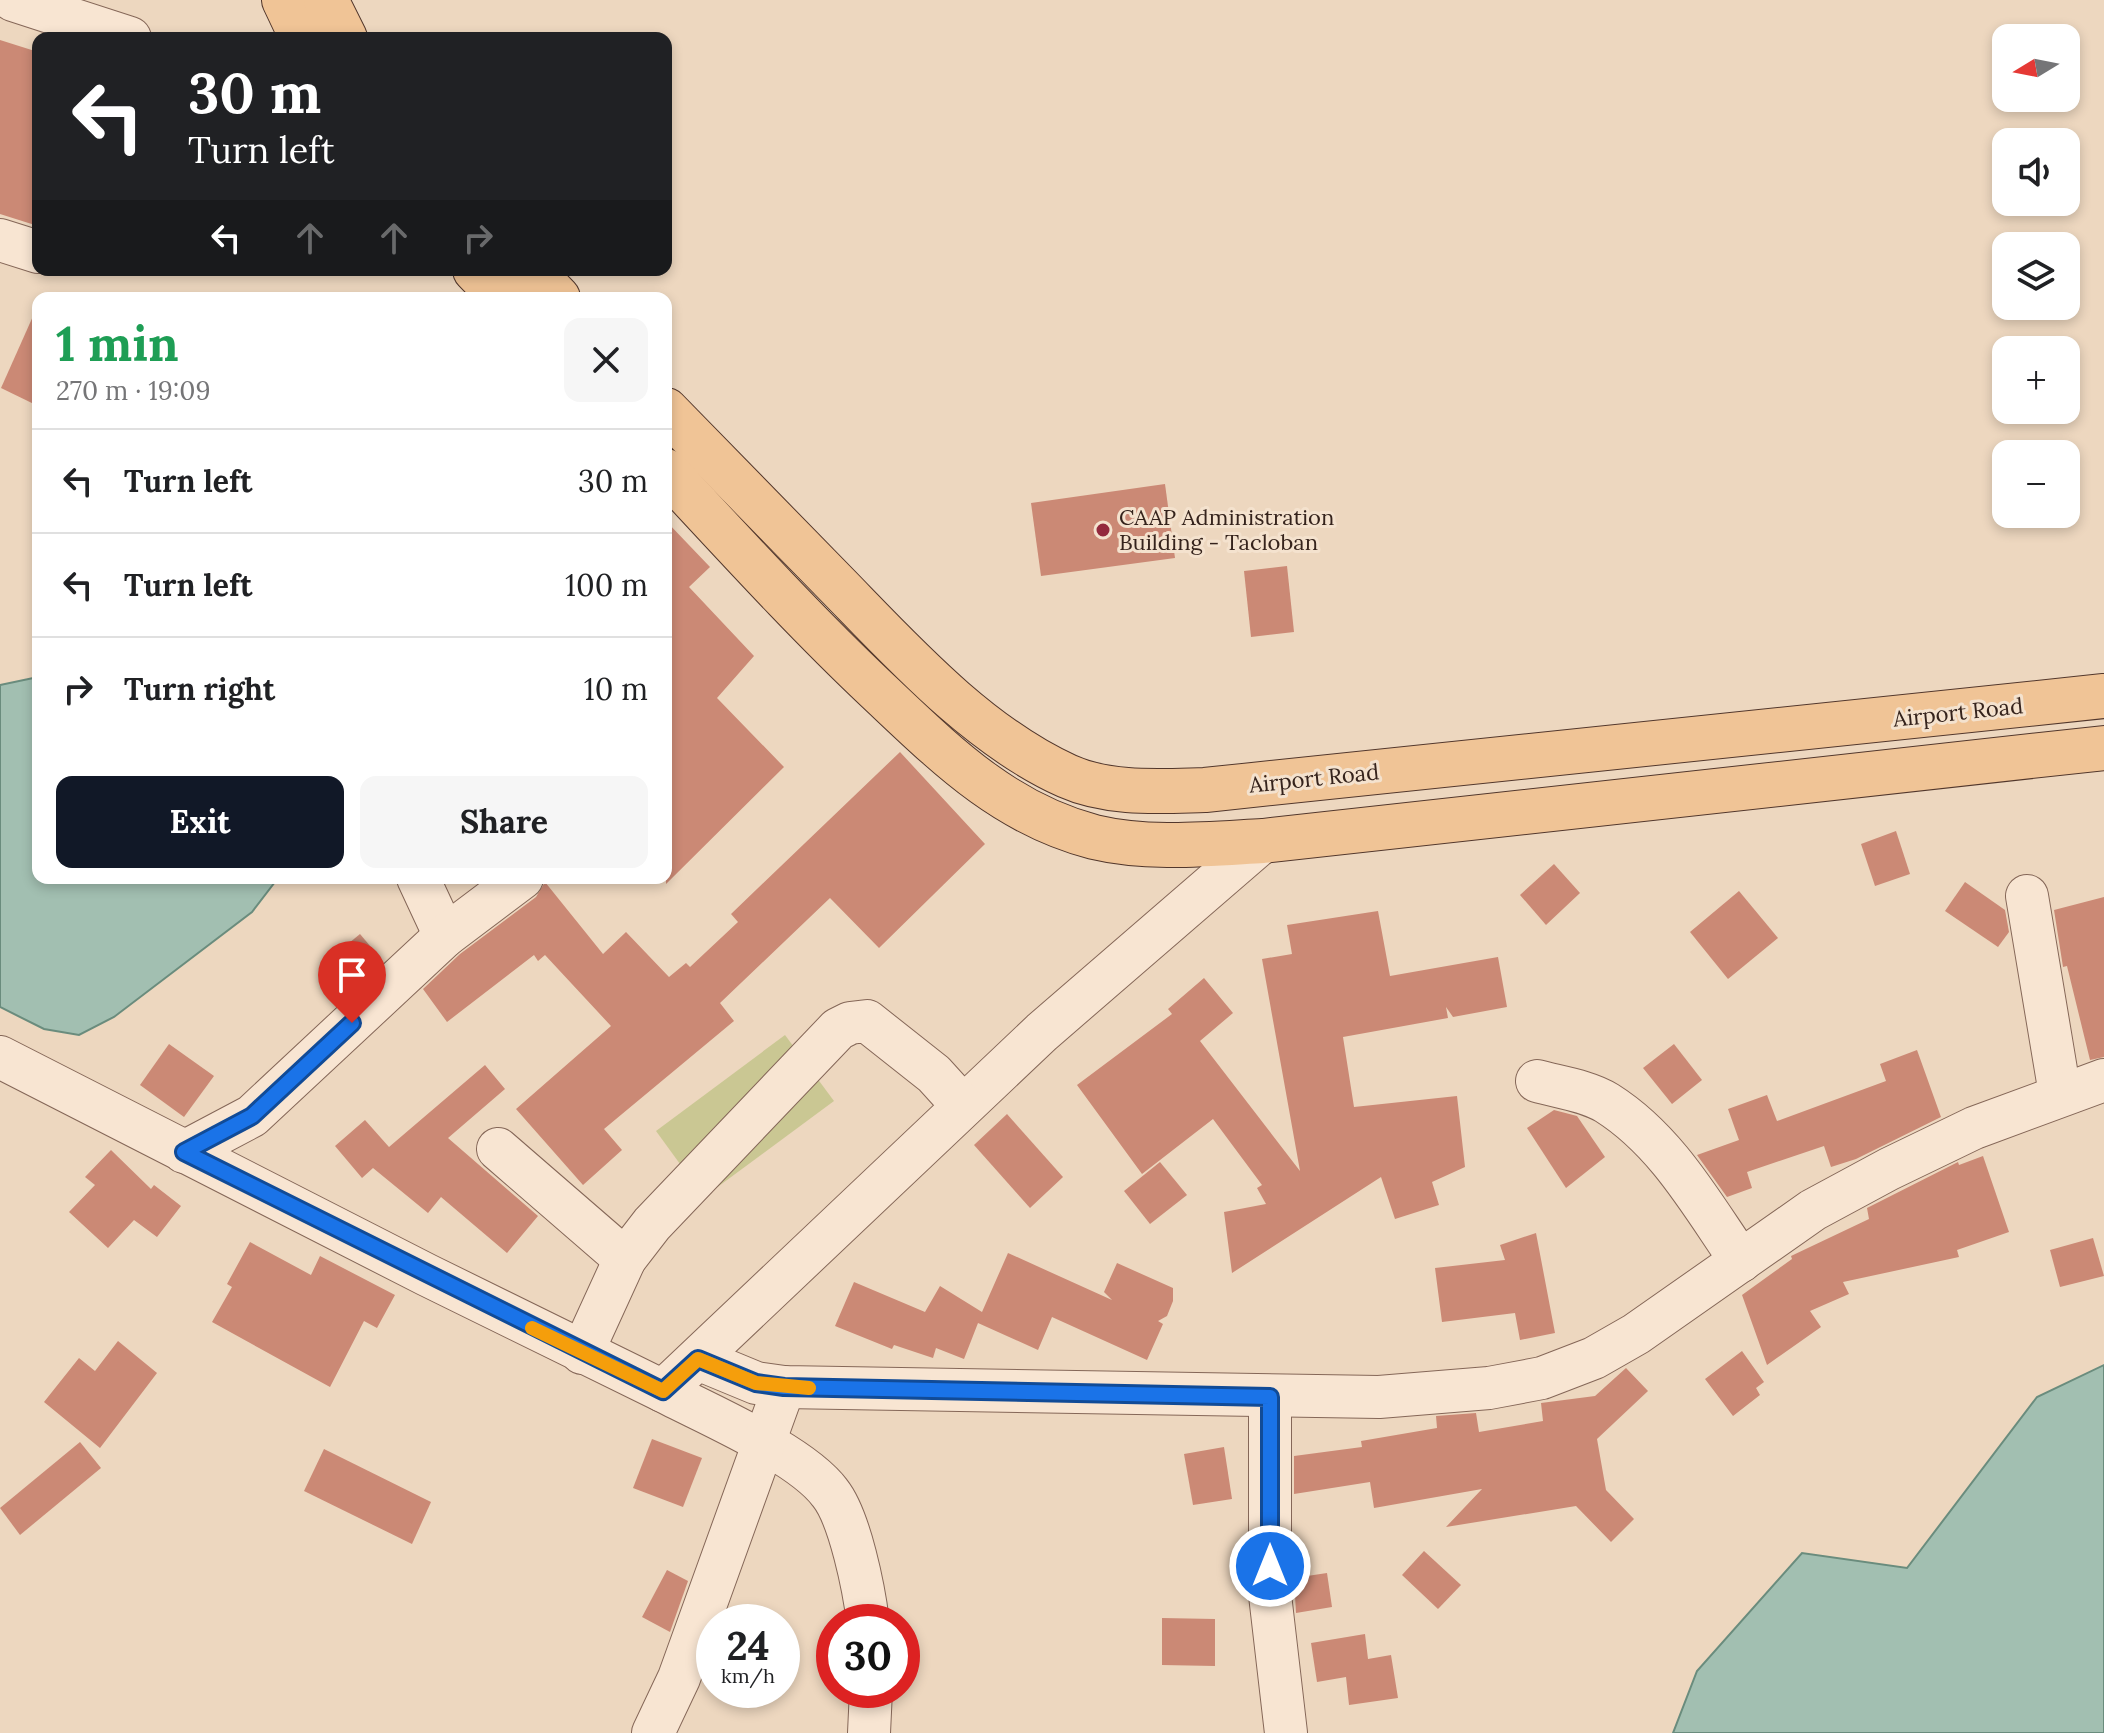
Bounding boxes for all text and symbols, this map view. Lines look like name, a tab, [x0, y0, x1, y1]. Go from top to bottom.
north arrow	[1992, 24, 2080, 112]
map controls	[1992, 24, 2080, 528]
text: 30 m	[188, 57, 321, 128]
icon: left	[56, 64, 160, 168]
text: Turn left	[188, 127, 335, 173]
button: sound	[1992, 128, 2080, 216]
icon: left	[204, 216, 248, 260]
icon: ahead	[288, 216, 332, 260]
icon: ahead	[372, 216, 416, 260]
icon: right	[456, 216, 500, 260]
button: layers	[1992, 232, 2080, 320]
text: 1 min	[56, 313, 179, 374]
button: close	[564, 318, 648, 402]
button: +	[1992, 336, 2080, 424]
text: 270 m · 19:09	[56, 374, 211, 407]
button: −	[1992, 440, 2080, 528]
icon: left	[56, 459, 100, 503]
text: Turn left	[124, 462, 252, 500]
text: 30 m	[578, 462, 648, 500]
place label: CAAP Administration Building - Tacloban	[1119, 503, 1334, 556]
marker: CAAP Administration Building - Tacloban	[1094, 521, 1112, 539]
icon: left	[56, 563, 100, 607]
text: Turn left	[124, 566, 252, 604]
text: 100 m	[565, 566, 648, 604]
icon: right	[56, 667, 100, 711]
text: Turn right	[124, 670, 275, 708]
text: 10 m	[584, 670, 648, 708]
street label: Airport Road	[1891, 691, 2024, 733]
street label: Airport Road	[1247, 757, 1380, 799]
button: Exit	[56, 776, 344, 868]
button: Share	[360, 776, 648, 868]
pin	[318, 941, 386, 1023]
icon: arrive	[330, 953, 374, 997]
position arrow	[1228, 1524, 1312, 1608]
speed limit sign: 30	[816, 1604, 920, 1708]
text: 24	[726, 1620, 770, 1671]
text: km/h	[721, 1663, 775, 1688]

